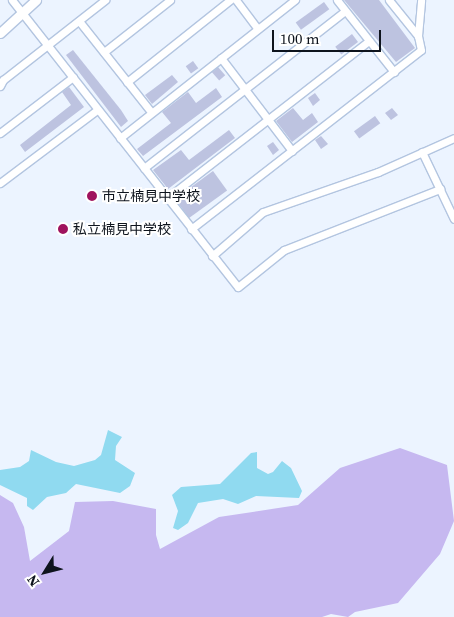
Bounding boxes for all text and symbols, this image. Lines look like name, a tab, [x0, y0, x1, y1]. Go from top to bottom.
scale bar	[274, 20, 383, 52]
text: 100 m	[280, 28, 320, 49]
place label: 市立楠見中学校	[102, 188, 200, 204]
marker: 市立楠見中学校	[86, 190, 98, 202]
place label: 私立楠見中学校	[73, 221, 171, 237]
marker: 私立楠見中学校	[57, 223, 69, 235]
north arrow	[20, 547, 70, 597]
text: N	[22, 571, 44, 591]

